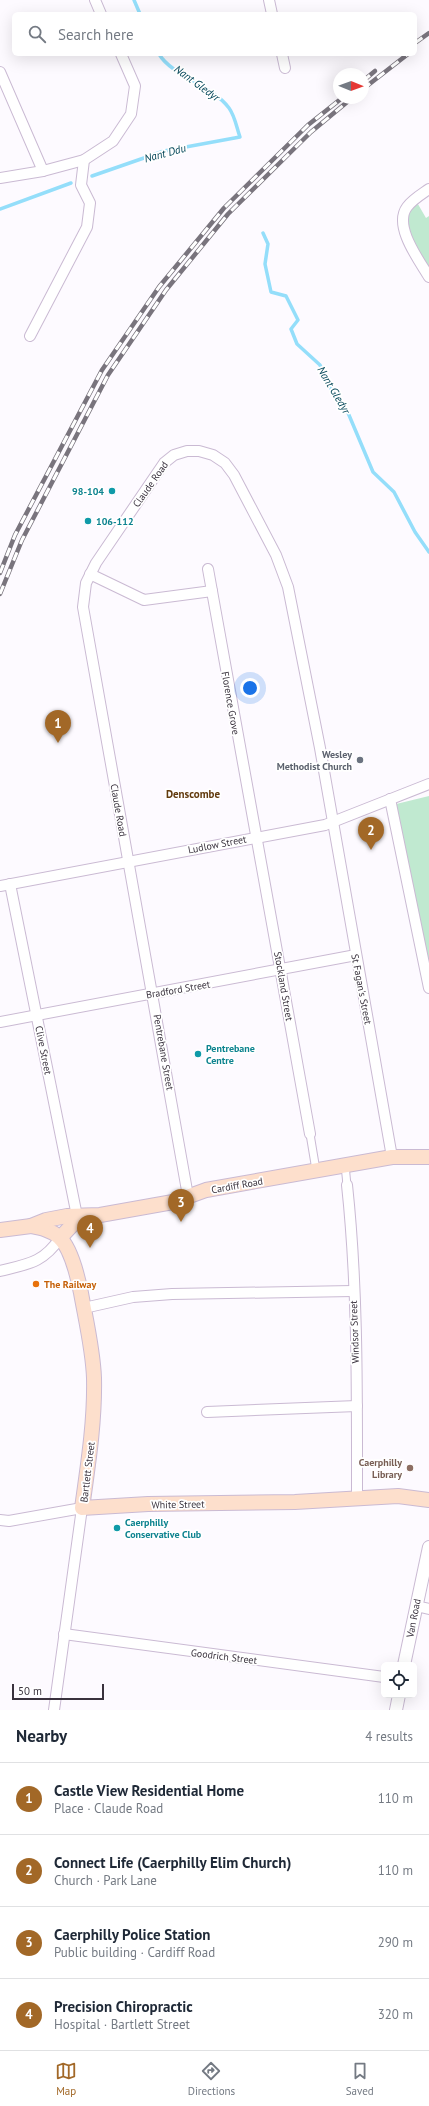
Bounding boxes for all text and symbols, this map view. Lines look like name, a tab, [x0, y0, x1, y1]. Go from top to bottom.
search box	[12, 12, 417, 56]
icon: search	[26, 23, 48, 45]
text: Search here	[58, 25, 134, 44]
water label: Nant Gledyr	[171, 62, 224, 105]
north arrow	[333, 68, 369, 104]
water label: Nant Ddu	[143, 141, 188, 165]
water label: Nant Gledyr	[314, 364, 354, 418]
street label: Claude Road	[130, 459, 171, 510]
place label: 98-104	[72, 485, 104, 498]
marker: 98-104	[107, 486, 117, 496]
place label: 106-112	[96, 515, 134, 528]
marker: 106-112	[83, 516, 93, 526]
street label: Florence Grove	[219, 670, 242, 736]
your location	[240, 678, 260, 698]
pin: 1	[45, 710, 71, 743]
place label: Wesley Methodist Church	[277, 748, 352, 773]
marker: Wesley Methodist Church	[355, 755, 365, 765]
street label: Claude Road	[107, 783, 130, 837]
district label: Denscombe	[166, 787, 220, 801]
pin: 2	[358, 817, 384, 850]
street label: Ludlow Street	[187, 832, 248, 857]
street label: Stockland Street	[271, 950, 296, 1022]
street label: St Fagan's Street	[348, 953, 375, 1026]
street label: Bradford Street	[145, 977, 212, 1002]
street label: Pentrebane Street	[150, 1013, 177, 1092]
street label: Clive Street	[32, 1025, 55, 1076]
place label: Pentrebane Centre	[206, 1042, 255, 1067]
marker: Pentrebane Centre	[193, 1049, 203, 1059]
street label: Cardiff Road	[210, 1175, 264, 1196]
pin: 3	[168, 1189, 194, 1222]
pin: 4	[77, 1215, 103, 1248]
place label: The Railway	[44, 1278, 97, 1291]
marker: The Railway	[31, 1279, 41, 1289]
street label: Windsor Street	[347, 1300, 362, 1364]
street label: Bartlett Street	[77, 1440, 98, 1503]
place label: Caerphilly Library	[359, 1456, 402, 1481]
marker: Caerphilly Library	[405, 1463, 415, 1473]
street label: White Street	[151, 1498, 205, 1511]
place label: Caerphilly Conservative Club	[125, 1516, 202, 1541]
marker: Caerphilly Conservative Club	[112, 1523, 122, 1533]
street label: Van Road	[403, 1597, 424, 1640]
street label: Goodrich Street	[190, 1646, 258, 1667]
map controls	[381, 1662, 417, 1698]
button: locate	[381, 1662, 417, 1698]
scale bar	[12, 1682, 104, 1701]
text: 50 m	[18, 1684, 42, 1698]
text: Nearby	[16, 1725, 67, 1747]
text: 4 results	[365, 1728, 413, 1745]
text: Castle View Residential Home	[54, 1781, 244, 1800]
text: 1	[25, 1790, 33, 1807]
text: 110 m	[378, 1790, 413, 1807]
text: Place · Claude Road	[54, 1800, 163, 1817]
text: Connect Life (Caerphilly Elim Church)	[54, 1853, 291, 1872]
text: 2	[25, 1862, 33, 1879]
text: 110 m	[378, 1862, 413, 1879]
text: Church · Park Lane	[54, 1872, 157, 1889]
text: Caerphilly Police Station	[54, 1925, 210, 1944]
text: 3	[25, 1934, 33, 1951]
text: 290 m	[378, 1934, 413, 1951]
text: Public building · Cardiff Road	[54, 1944, 215, 1961]
text: Precision Chiropractic	[54, 1997, 193, 2016]
text: 4	[25, 2006, 33, 2023]
text: 320 m	[378, 2006, 413, 2023]
text: Hospital · Bartlett Street	[54, 2016, 190, 2033]
tab: Map	[55, 2060, 77, 2098]
tab: Directions	[188, 2060, 235, 2098]
tab: Saved	[346, 2060, 374, 2098]

